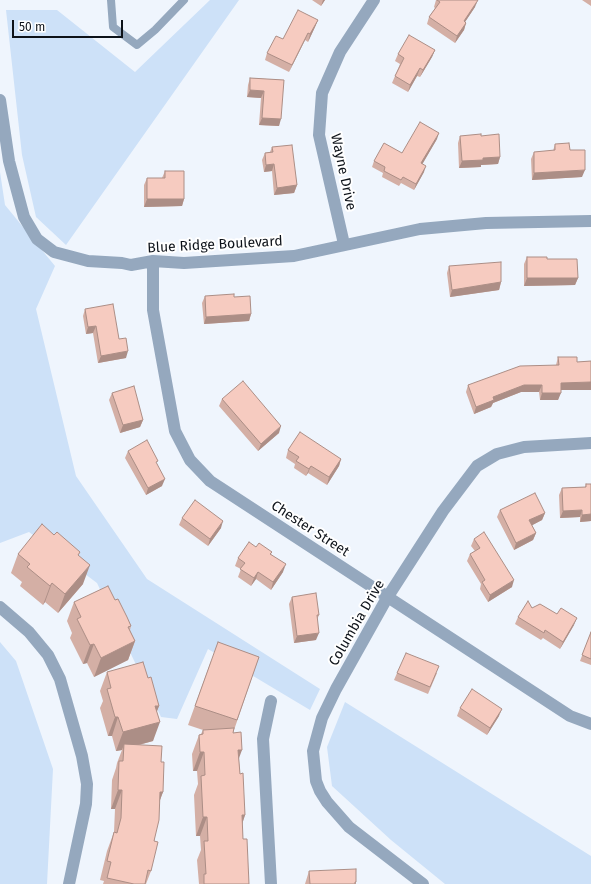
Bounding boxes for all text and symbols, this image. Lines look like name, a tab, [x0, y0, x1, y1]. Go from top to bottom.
scale bar	[14, 12, 125, 38]
text: 50 m	[19, 20, 45, 34]
street label: Wayne Drive	[327, 132, 359, 212]
street label: Blue Ridge Boulevard	[147, 233, 283, 257]
street label: Chester Street	[268, 498, 352, 560]
street label: Columbia Drive	[326, 577, 388, 669]

